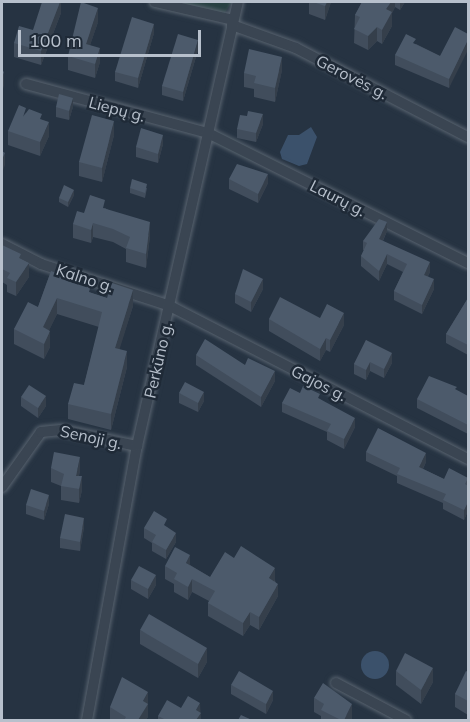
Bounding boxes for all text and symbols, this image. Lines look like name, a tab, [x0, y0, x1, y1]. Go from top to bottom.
scale bar	[21, 18, 204, 56]
text: 100 m	[29, 29, 82, 52]
street label: Gerovės g.	[313, 51, 391, 103]
street label: Liepų g.	[87, 92, 147, 126]
street label: Laurų g.	[307, 176, 369, 220]
street label: Kalno g.	[54, 260, 116, 296]
street label: Perkūno g.	[140, 320, 176, 400]
street label: Gajos g.	[288, 361, 350, 405]
street label: Senoji g.	[59, 421, 123, 453]

